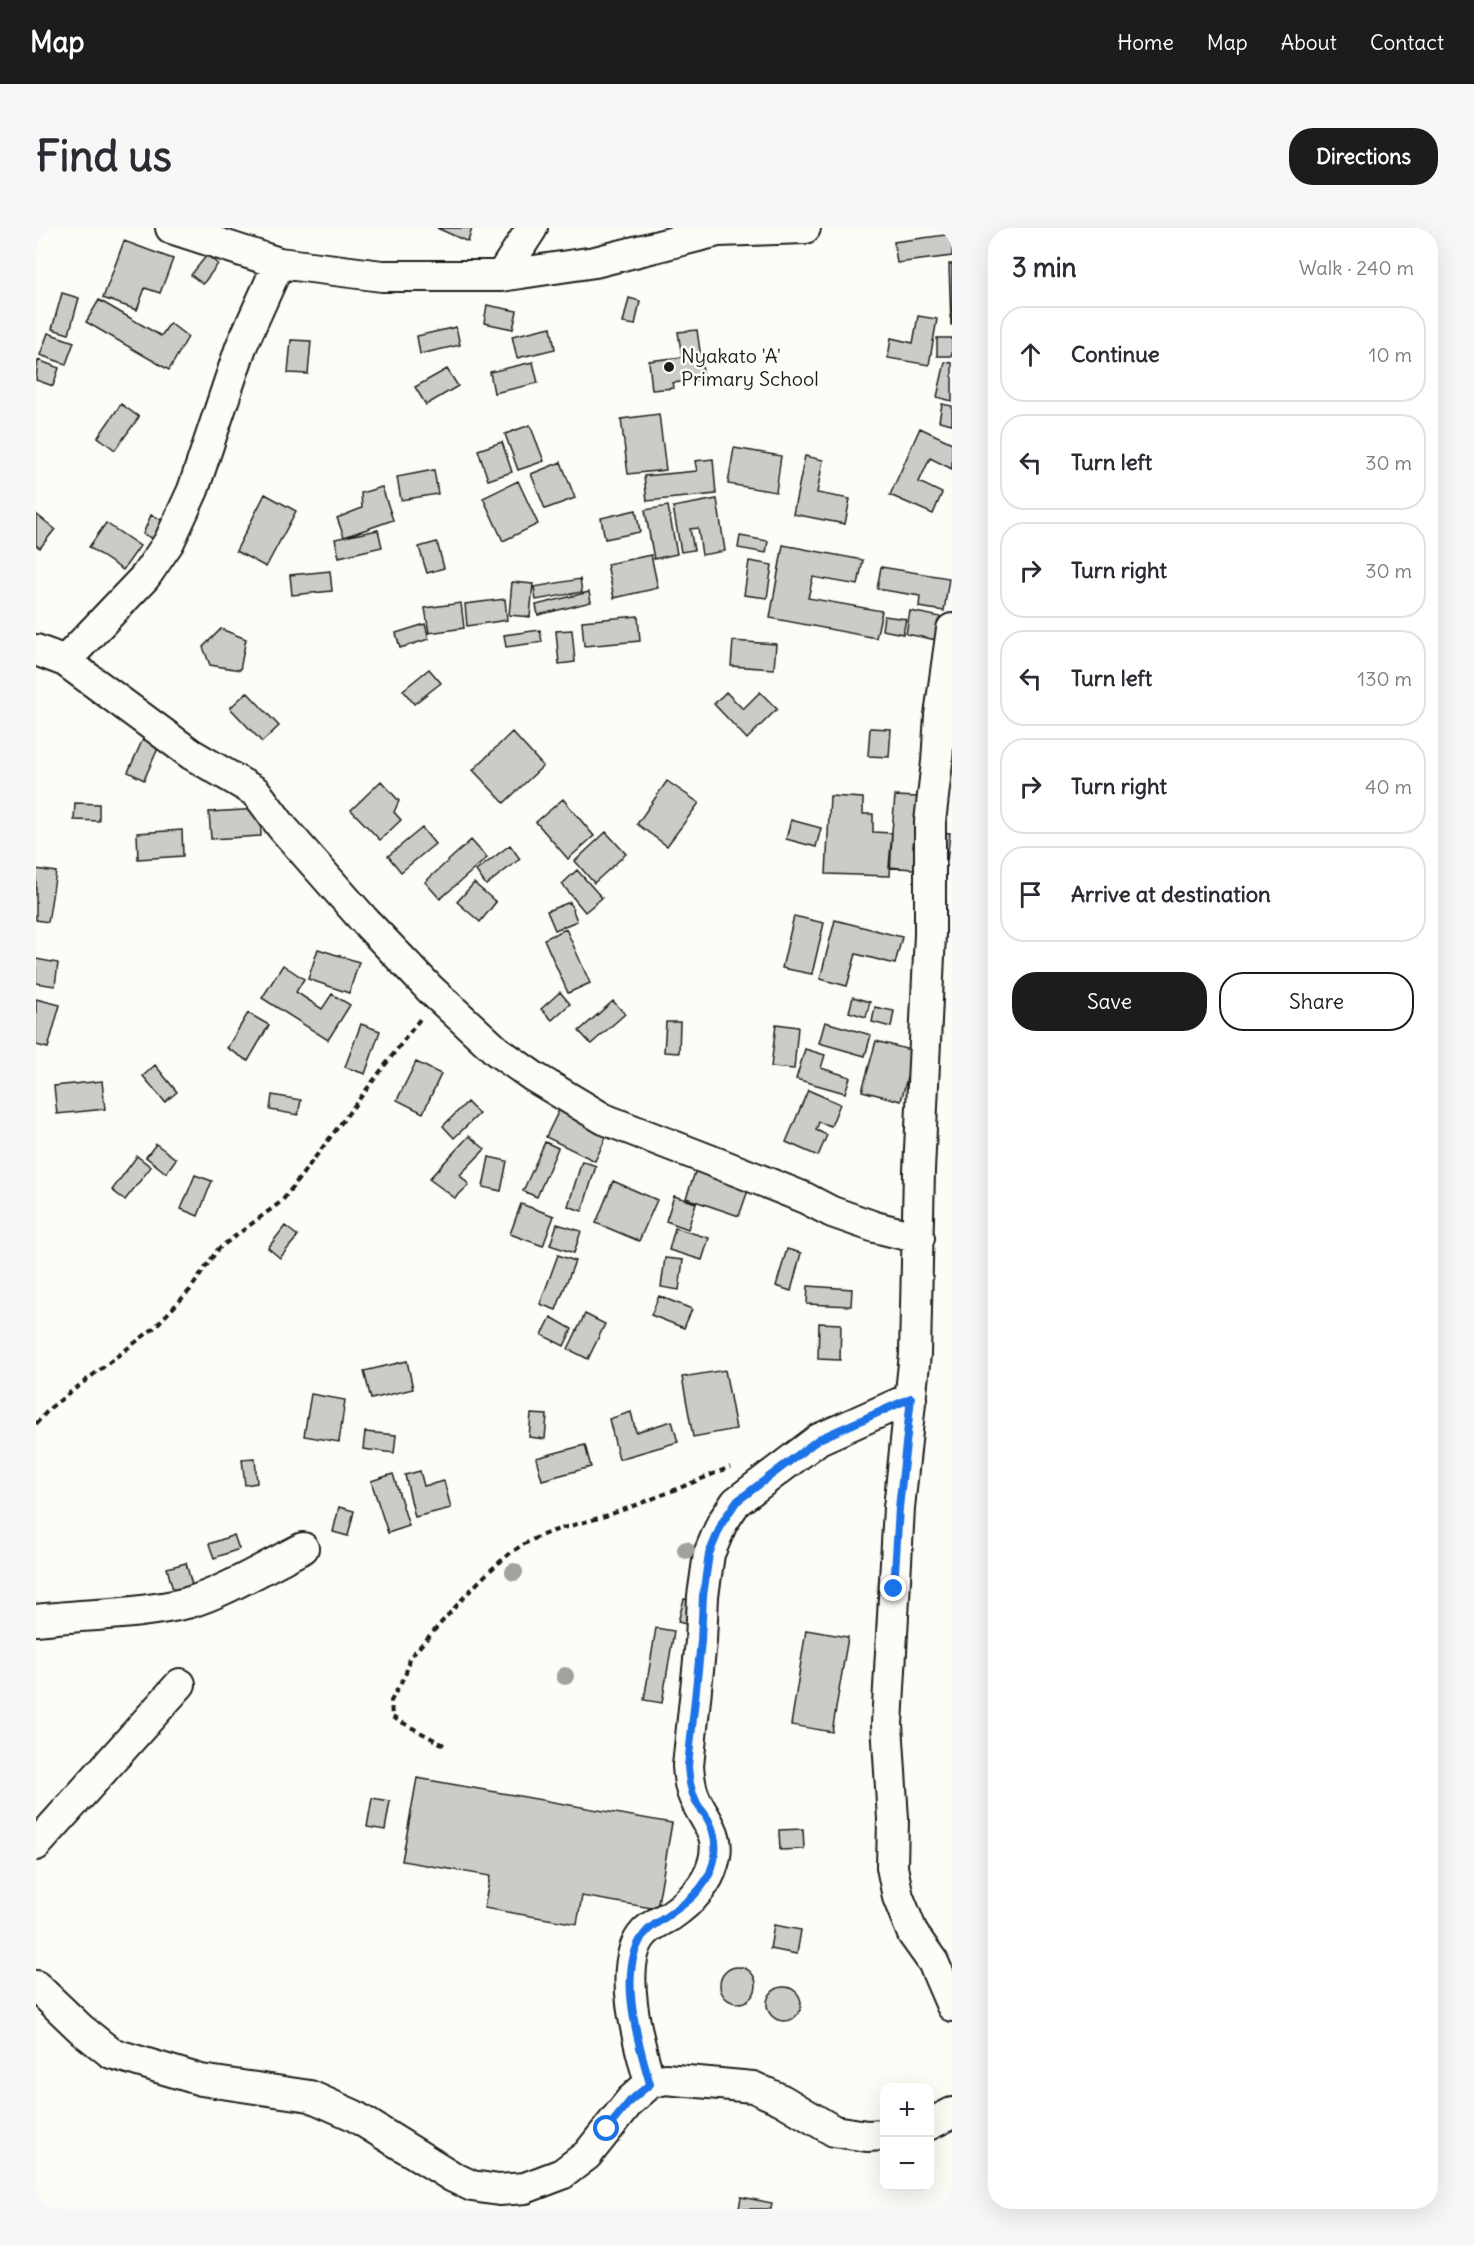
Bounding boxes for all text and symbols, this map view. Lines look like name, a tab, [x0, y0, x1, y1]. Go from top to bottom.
text: Map	[30, 24, 84, 60]
text: Home	[1117, 29, 1174, 56]
text: Map	[1207, 29, 1248, 56]
text: About	[1281, 29, 1337, 56]
text: Contact	[1370, 29, 1444, 56]
button: Directions	[1289, 128, 1438, 185]
text: Find us	[36, 130, 172, 182]
text: 3 min	[1012, 251, 1077, 284]
text: Walk · 240 m	[1299, 255, 1414, 280]
icon: ahead	[1014, 338, 1047, 371]
text: Continue	[1071, 340, 1160, 368]
text: 10 m	[1369, 342, 1412, 367]
place label: Nyakato 'A' Primary School	[681, 343, 819, 391]
marker: Nyakato 'A' Primary School	[662, 360, 676, 374]
icon: left	[1014, 446, 1047, 479]
text: Turn left	[1071, 448, 1152, 476]
text: 30 m	[1365, 450, 1412, 475]
icon: right	[1014, 554, 1047, 587]
text: Turn right	[1071, 556, 1167, 584]
text: 30 m	[1365, 558, 1412, 583]
icon: left	[1014, 662, 1047, 695]
text: Turn left	[1071, 664, 1152, 692]
text: 130 m	[1357, 666, 1412, 691]
icon: right	[1014, 770, 1047, 803]
text: Turn right	[1071, 772, 1167, 800]
text: 40 m	[1365, 774, 1412, 799]
icon: arrive	[1014, 878, 1047, 911]
text: Arrive at destination	[1071, 880, 1271, 908]
button: Save	[1012, 972, 1207, 1031]
button: Share	[1219, 972, 1414, 1031]
route end	[880, 1575, 906, 1601]
map controls	[880, 2083, 934, 2191]
button: +	[880, 2083, 934, 2137]
route start	[593, 2115, 619, 2141]
button: −	[880, 2137, 934, 2191]

